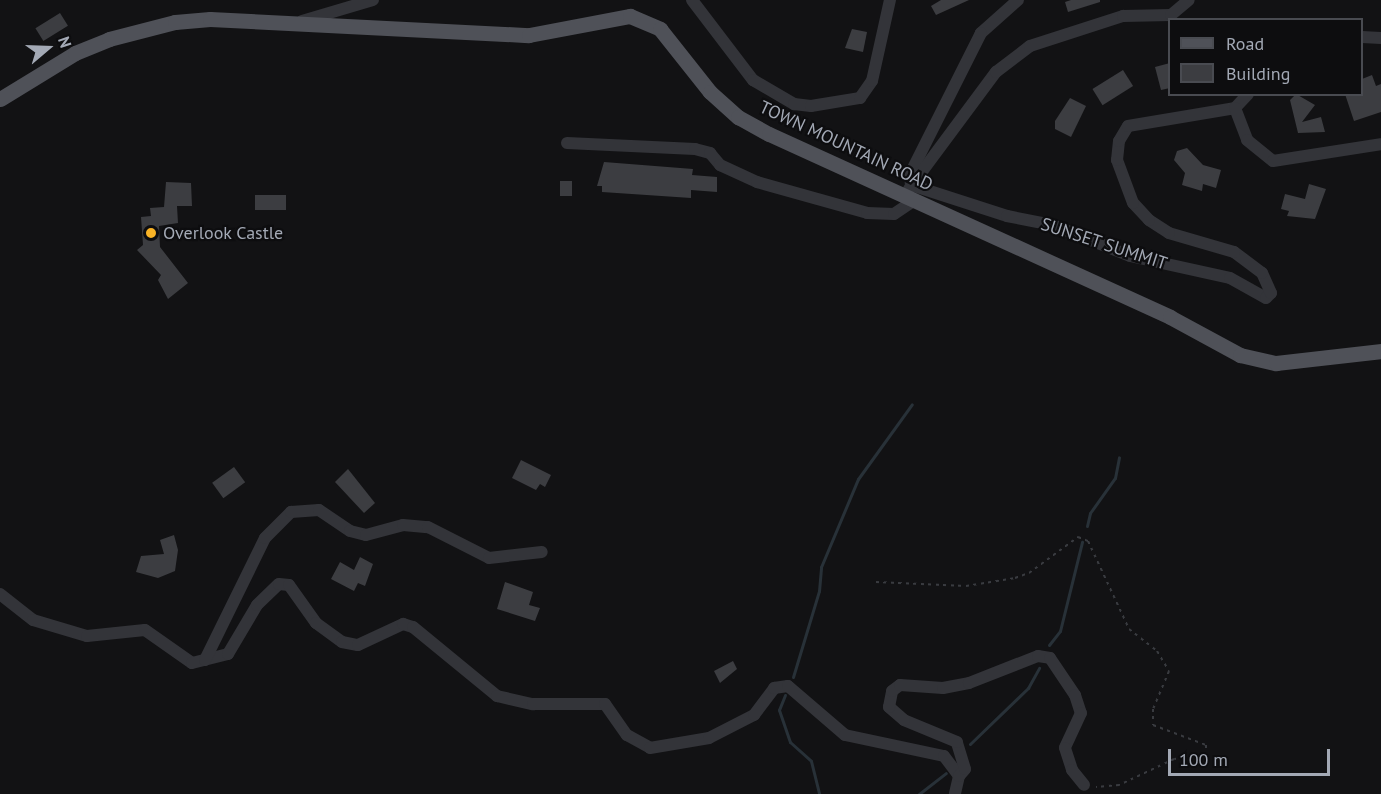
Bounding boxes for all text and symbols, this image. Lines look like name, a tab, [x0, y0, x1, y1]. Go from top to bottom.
north arrow	[18, 18, 78, 78]
legend	[1168, 18, 1363, 96]
text: Road	[1226, 32, 1264, 55]
text: N	[54, 34, 76, 50]
text: Building	[1226, 62, 1290, 85]
street label: TOWN MOUNTAIN ROAD	[756, 96, 936, 196]
street label: SUNSET SUMMIT	[1038, 213, 1170, 275]
place label: Overlook Castle	[163, 222, 284, 244]
marker: Overlook Castle	[144, 226, 158, 240]
scale bar	[1171, 737, 1333, 775]
text: 100 m	[1179, 748, 1228, 771]

